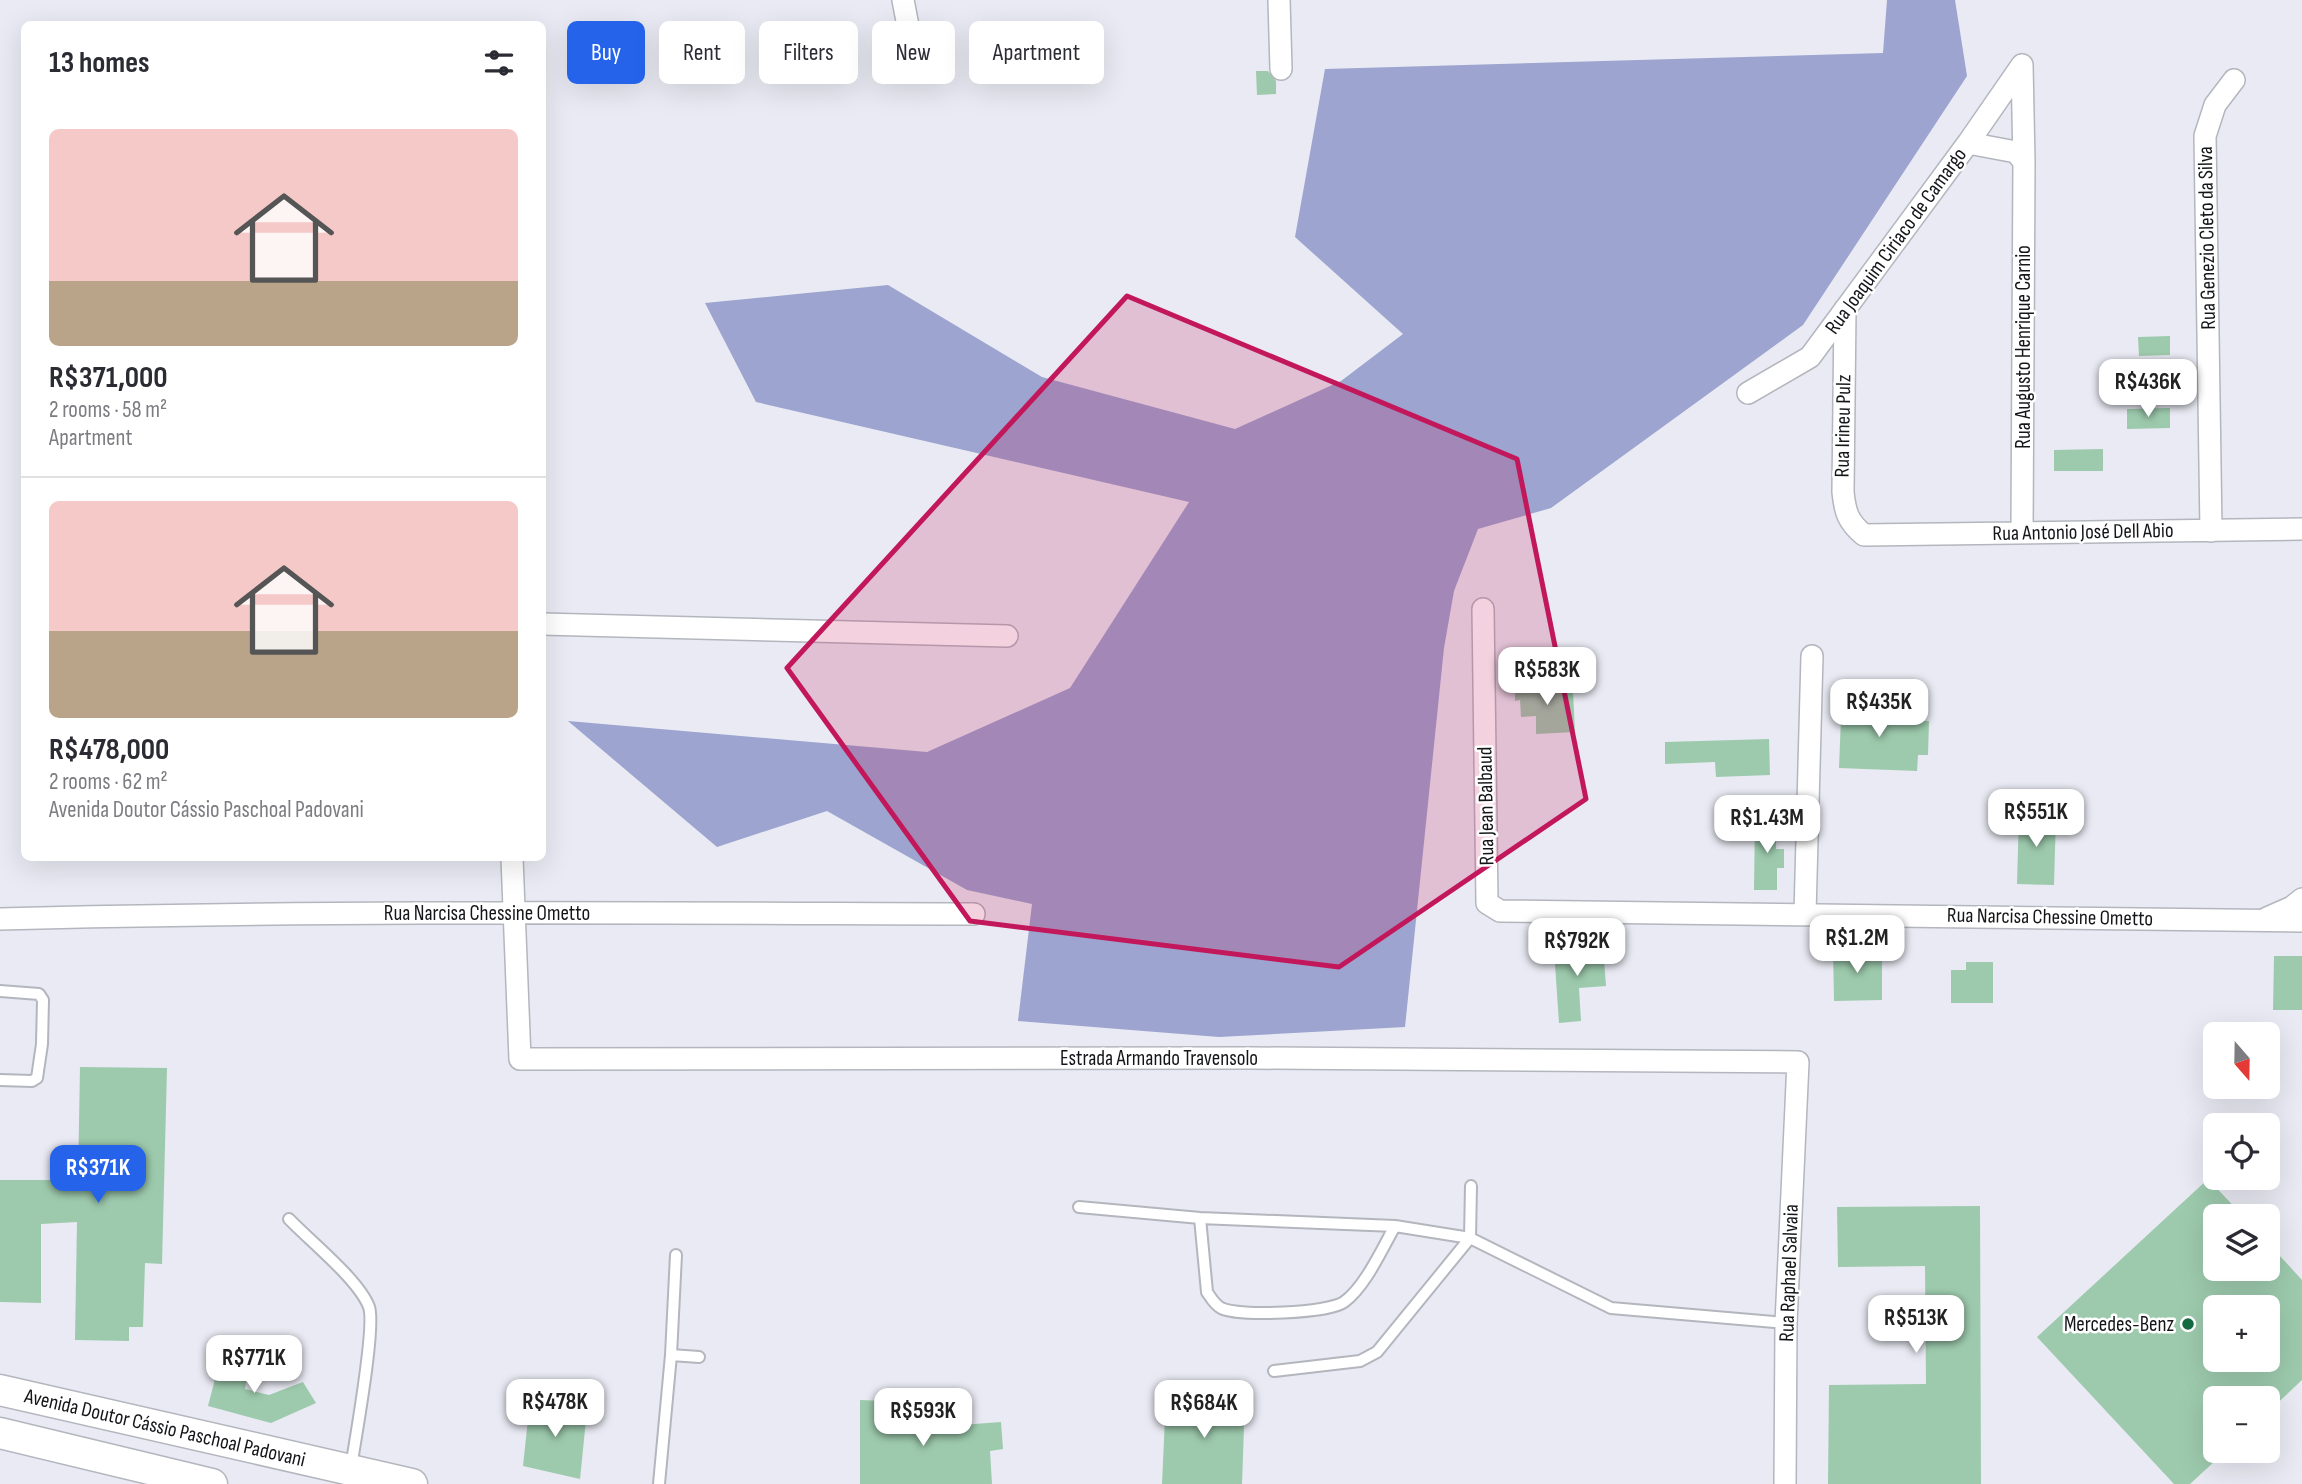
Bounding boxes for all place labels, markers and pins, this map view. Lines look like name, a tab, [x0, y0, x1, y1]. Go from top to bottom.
pin: R$436K	[2091, 360, 2205, 419]
pin: R$583K	[1490, 648, 1604, 707]
pin: R$435K	[1822, 680, 1936, 739]
pin: R$551K	[1979, 790, 2093, 849]
pin: R$1.43M	[1702, 796, 1832, 855]
pin: R$1.2M	[1800, 916, 1914, 975]
pin: R$792K	[1520, 918, 1634, 978]
pin: R$371K	[41, 1146, 155, 1205]
pin: R$513K	[1859, 1296, 1973, 1355]
place label: Mercedes-Benz	[2064, 1312, 2174, 1337]
marker: Mercedes-Benz	[2180, 1316, 2196, 1332]
pin: R$771K	[197, 1336, 311, 1395]
pin: R$478K	[498, 1380, 612, 1439]
pin: R$684K	[1147, 1380, 1261, 1440]
pin: R$593K	[866, 1388, 980, 1448]

